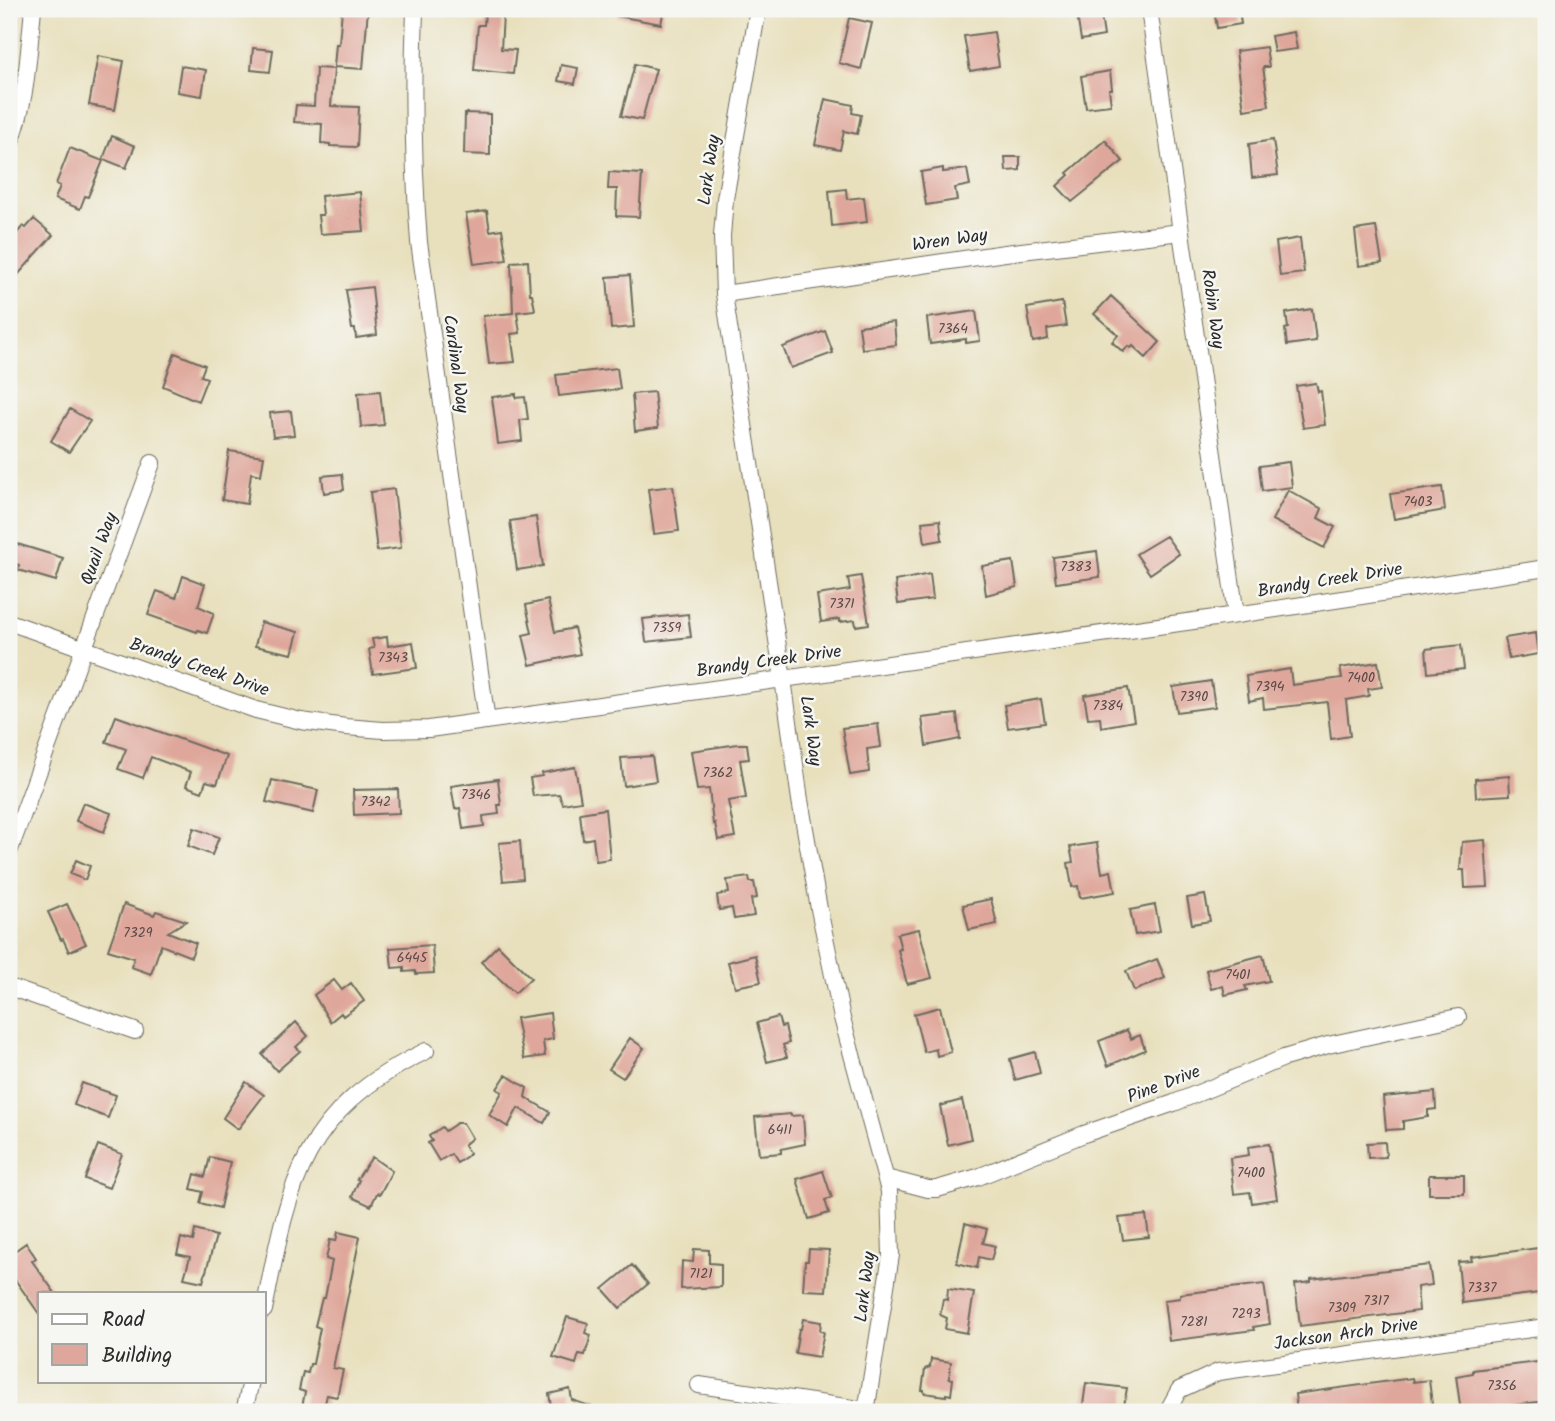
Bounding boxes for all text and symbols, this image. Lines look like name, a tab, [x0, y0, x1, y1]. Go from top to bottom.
street label: Lark Way	[691, 132, 729, 207]
street label: Wren Way	[910, 221, 990, 261]
street label: Robin Way	[1192, 267, 1232, 351]
street label: Cardinal Way	[434, 313, 476, 416]
house number: 7364	[938, 318, 968, 340]
house number: 7403	[1403, 491, 1433, 513]
street label: Quail Way	[73, 508, 127, 589]
street label: Brandy Creek Drive	[1256, 555, 1404, 607]
house number: 7383	[1061, 556, 1091, 578]
house number: 7371	[829, 593, 855, 615]
house number: 7359	[653, 617, 682, 639]
street label: Brandy Creek Drive	[125, 630, 273, 706]
street label: Brandy Creek Drive	[695, 637, 843, 687]
house number: 7343	[378, 647, 408, 669]
house number: 7400	[1347, 667, 1375, 689]
house number: 7394	[1256, 676, 1285, 698]
house number: 7390	[1180, 686, 1208, 708]
street label: Lark Way	[791, 694, 829, 769]
house number: 7384	[1093, 695, 1124, 717]
house number: 7362	[703, 762, 733, 784]
house number: 7346	[461, 784, 491, 806]
house number: 7342	[361, 791, 391, 813]
house number: 7329	[123, 922, 153, 944]
house number: 6445	[397, 947, 429, 969]
house number: 7401	[1225, 964, 1251, 986]
street label: Pine Drive	[1123, 1058, 1205, 1112]
house number: 6411	[768, 1119, 792, 1141]
house number: 7400	[1237, 1162, 1265, 1184]
street label: Lark Way	[847, 1250, 885, 1324]
house number: 7121	[689, 1263, 713, 1285]
house number: 7337	[1468, 1277, 1497, 1299]
house number: 7317	[1363, 1290, 1389, 1312]
legend	[38, 1292, 266, 1382]
house number: 7309	[1328, 1297, 1356, 1319]
house number: 7293	[1231, 1303, 1261, 1325]
text: Road	[102, 1304, 145, 1337]
house number: 7281	[1180, 1311, 1208, 1333]
street label: Jackson Arch Drive	[1272, 1311, 1420, 1359]
text: Building	[102, 1340, 172, 1373]
house number: 7356	[1487, 1375, 1517, 1397]

